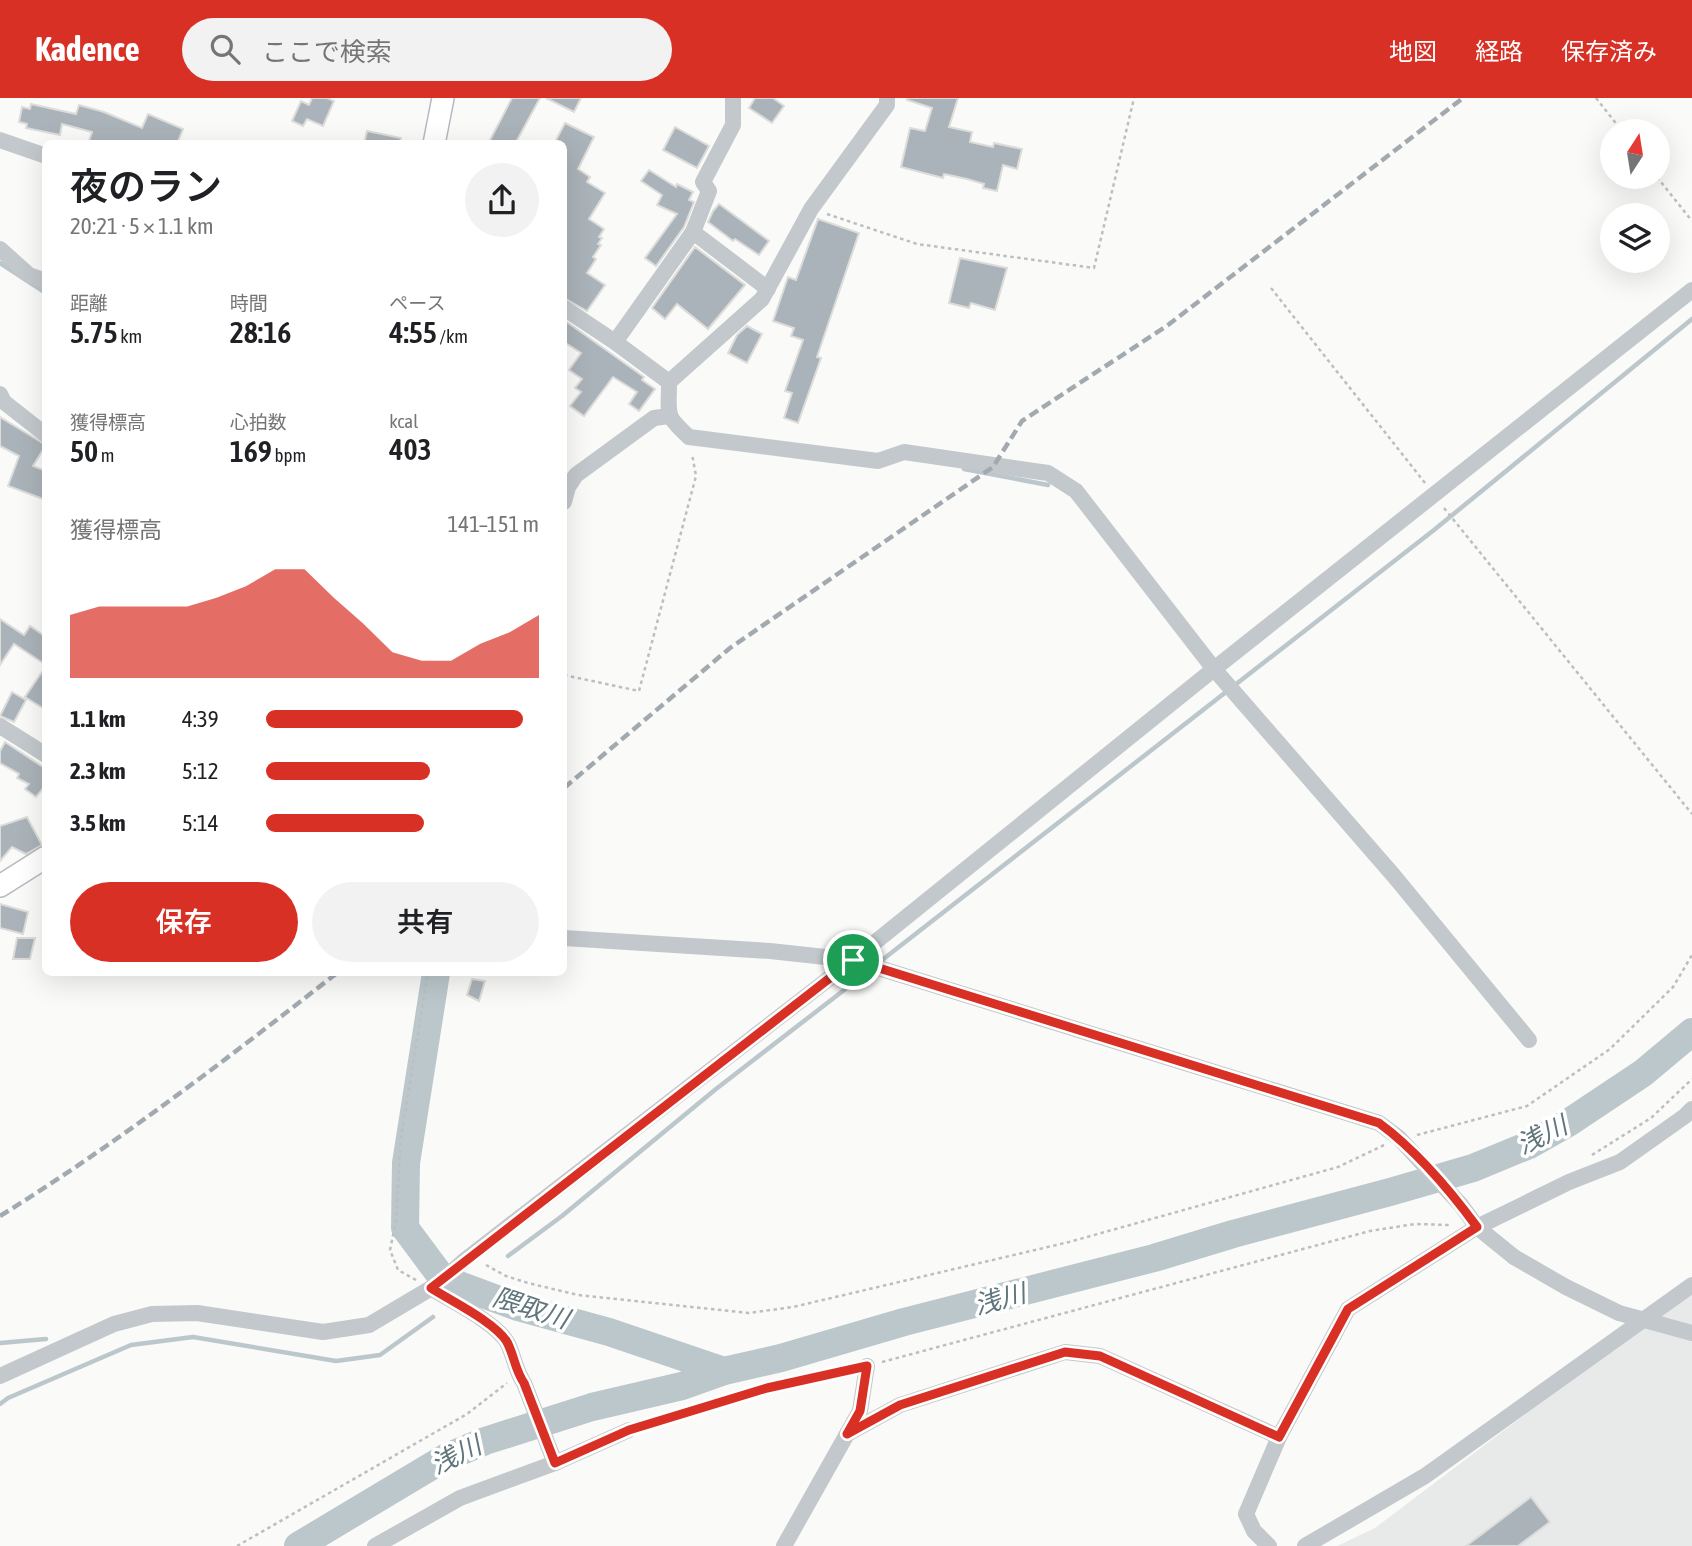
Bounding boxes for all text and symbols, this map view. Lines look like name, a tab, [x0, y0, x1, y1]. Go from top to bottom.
search box	[182, 18, 672, 81]
text: Kadence	[35, 30, 140, 68]
icon: search	[206, 30, 244, 68]
text: ここで検索	[262, 37, 392, 67]
text: 地図	[1389, 38, 1437, 65]
text: 経路	[1475, 38, 1523, 65]
text: 保存済み	[1561, 38, 1657, 65]
north arrow	[1600, 119, 1670, 189]
map controls	[1600, 119, 1670, 273]
button: share	[465, 163, 539, 237]
text: 夜のラン	[70, 165, 222, 208]
button: layers	[1600, 203, 1670, 273]
text: 20:21 · 5 × 1.1 km	[70, 213, 214, 239]
text: 距離	[70, 292, 108, 314]
text: 時間	[230, 292, 268, 314]
text: ペース	[389, 292, 445, 314]
text: 5.75	[70, 315, 118, 349]
text: 28:16	[230, 315, 291, 349]
text: 4:55	[389, 315, 437, 349]
text: km	[118, 325, 142, 347]
text: /km	[437, 325, 468, 347]
text: kcal	[389, 410, 418, 432]
text: 獲得標高	[70, 411, 146, 433]
text: 心拍数	[230, 411, 287, 433]
text: 403	[389, 432, 432, 466]
text: 50	[70, 434, 98, 468]
text: 169	[230, 434, 272, 468]
text: m	[98, 444, 115, 466]
text: bpm	[272, 444, 306, 466]
text: 141–151 m	[448, 511, 539, 537]
text: 獲得標高	[70, 517, 162, 543]
text: 1.1 km	[70, 706, 126, 732]
text: 4:39	[182, 706, 219, 732]
text: 2.3 km	[70, 758, 126, 784]
text: 5:12	[182, 758, 219, 784]
text: 3.5 km	[70, 810, 126, 836]
text: 5:14	[182, 810, 219, 836]
button: 保存	[70, 882, 298, 962]
button: 共有	[312, 882, 539, 962]
pin	[823, 930, 883, 990]
icon: arrive	[834, 941, 872, 979]
water label: 浅川	[1512, 1109, 1575, 1160]
water label: 浅川	[971, 1277, 1032, 1320]
water label: 隈取川	[489, 1282, 576, 1335]
water label: 浅川	[426, 1429, 489, 1480]

